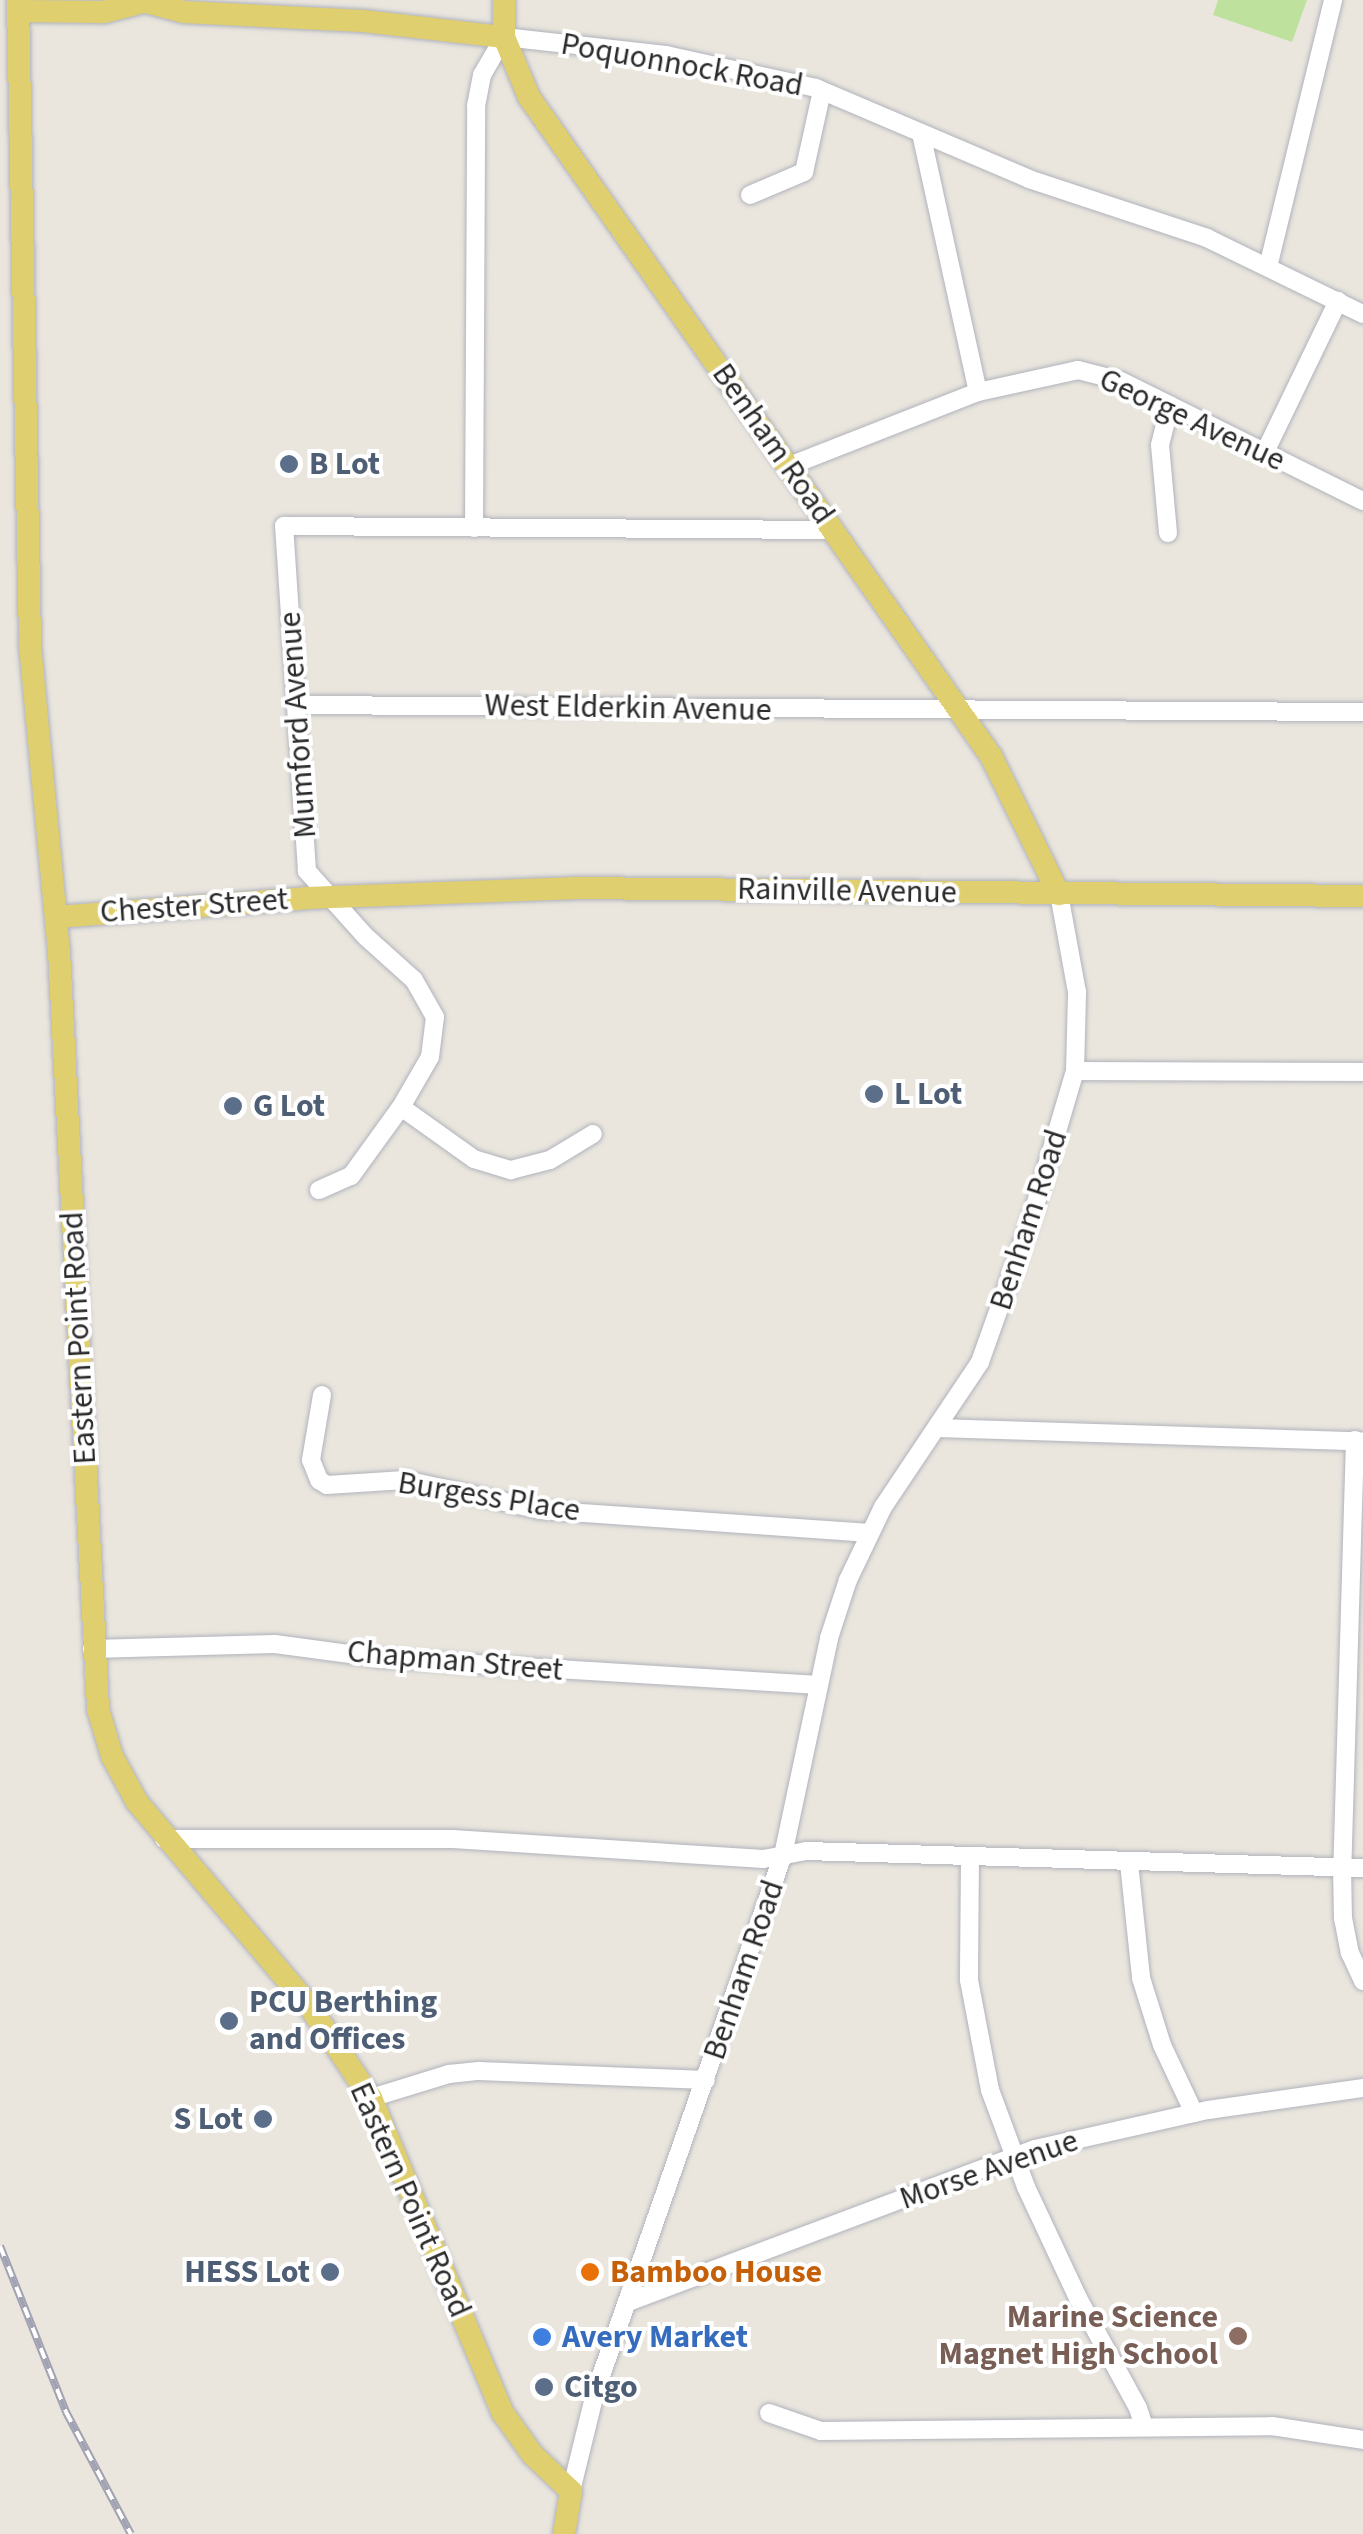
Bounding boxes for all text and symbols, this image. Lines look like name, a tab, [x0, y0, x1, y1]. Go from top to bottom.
street label: Poquonnock Road	[558, 25, 806, 105]
street label: Benham Road	[704, 356, 842, 532]
street label: George Avenue	[1093, 360, 1291, 480]
place label: B Lot	[309, 445, 380, 483]
marker: B Lot	[278, 453, 300, 475]
street label: Mumford Avenue	[271, 610, 325, 840]
street label: West Elderkin Avenue	[484, 686, 772, 730]
street label: Rainville Avenue	[737, 870, 957, 912]
street label: Chester Street	[99, 880, 289, 932]
place label: L Lot	[894, 1075, 962, 1113]
marker: L Lot	[863, 1083, 885, 1105]
place label: G Lot	[253, 1087, 325, 1125]
marker: G Lot	[222, 1095, 244, 1117]
street label: Benham Road	[982, 1125, 1076, 1315]
street label: Eastern Point Road	[53, 1211, 105, 1465]
street label: Burgess Place	[395, 1464, 583, 1530]
street label: Chapman Street	[346, 1632, 564, 1690]
street label: Benham Road	[695, 1875, 793, 2065]
place label: PCU Berthing and Offices	[249, 1984, 437, 2059]
marker: PCU Berthing and Offices	[218, 2010, 240, 2032]
street label: Eastern Point Road	[341, 2077, 479, 2323]
place label: S Lot	[174, 2100, 243, 2138]
marker: S Lot	[252, 2108, 274, 2130]
street label: Morse Avenue	[895, 2122, 1083, 2218]
place label: HESS Lot	[184, 2253, 310, 2291]
place label: Bamboo House	[610, 2253, 822, 2291]
marker: HESS Lot	[319, 2261, 341, 2283]
marker: Bamboo House	[579, 2261, 601, 2283]
place label: Marine Science Magnet High School	[939, 2299, 1218, 2374]
place label: Avery Market	[562, 2318, 748, 2356]
marker: Marine Science Magnet High School	[1227, 2325, 1249, 2347]
marker: Avery Market	[531, 2326, 553, 2348]
place label: Citgo	[564, 2368, 638, 2406]
marker: Citgo	[533, 2376, 555, 2398]

